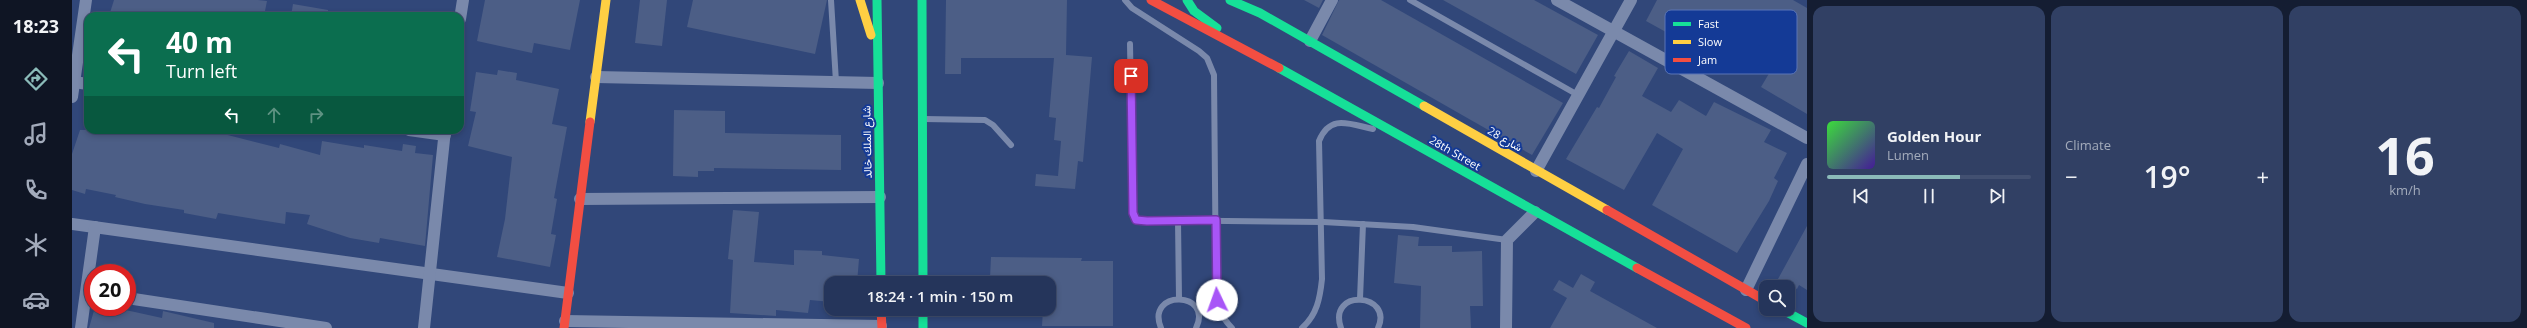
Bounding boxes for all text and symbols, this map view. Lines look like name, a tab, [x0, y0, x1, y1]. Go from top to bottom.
legend	[1665, 10, 1797, 74]
text: 18:23	[13, 14, 59, 38]
text: Fast	[1698, 16, 1719, 31]
text: 40 m	[166, 23, 233, 61]
icon: left	[100, 28, 152, 80]
text: Slow	[1698, 34, 1722, 49]
text: Jam	[1697, 52, 1717, 67]
text: Turn left	[166, 59, 237, 83]
pin	[1114, 59, 1148, 93]
icon: directions	[22, 65, 50, 93]
icon: arrive	[1120, 65, 1142, 87]
icon: left	[221, 104, 243, 126]
icon: ahead	[263, 104, 285, 126]
icon: right	[305, 104, 327, 126]
street label: شارع الملك خالد	[858, 105, 876, 178]
text: 16	[2375, 119, 2435, 190]
icon: music	[22, 120, 50, 148]
street label: شارع 28	[1485, 123, 1526, 155]
text: Golden Hour	[1887, 126, 1981, 146]
street label: 28th Street	[1427, 132, 1484, 173]
text: Climate	[2065, 136, 2111, 154]
text: Lumen	[1887, 146, 1929, 164]
text: 19°	[2143, 156, 2191, 197]
text: −	[2065, 161, 2078, 191]
text: +	[2256, 161, 2269, 191]
icon: phone	[22, 176, 50, 204]
text: km/h	[2389, 181, 2421, 199]
icon: previous	[1850, 185, 1872, 207]
icon: pause	[1918, 185, 1940, 207]
icon: next	[1986, 185, 2008, 207]
icon: climate	[22, 231, 50, 259]
speed limit sign: 20	[84, 264, 136, 316]
position arrow	[1196, 279, 1238, 321]
map controls	[1759, 280, 1795, 316]
button: search	[1759, 280, 1795, 316]
icon: car	[22, 286, 50, 314]
text: 18:24 · 1 min · 150 m	[867, 286, 1013, 306]

